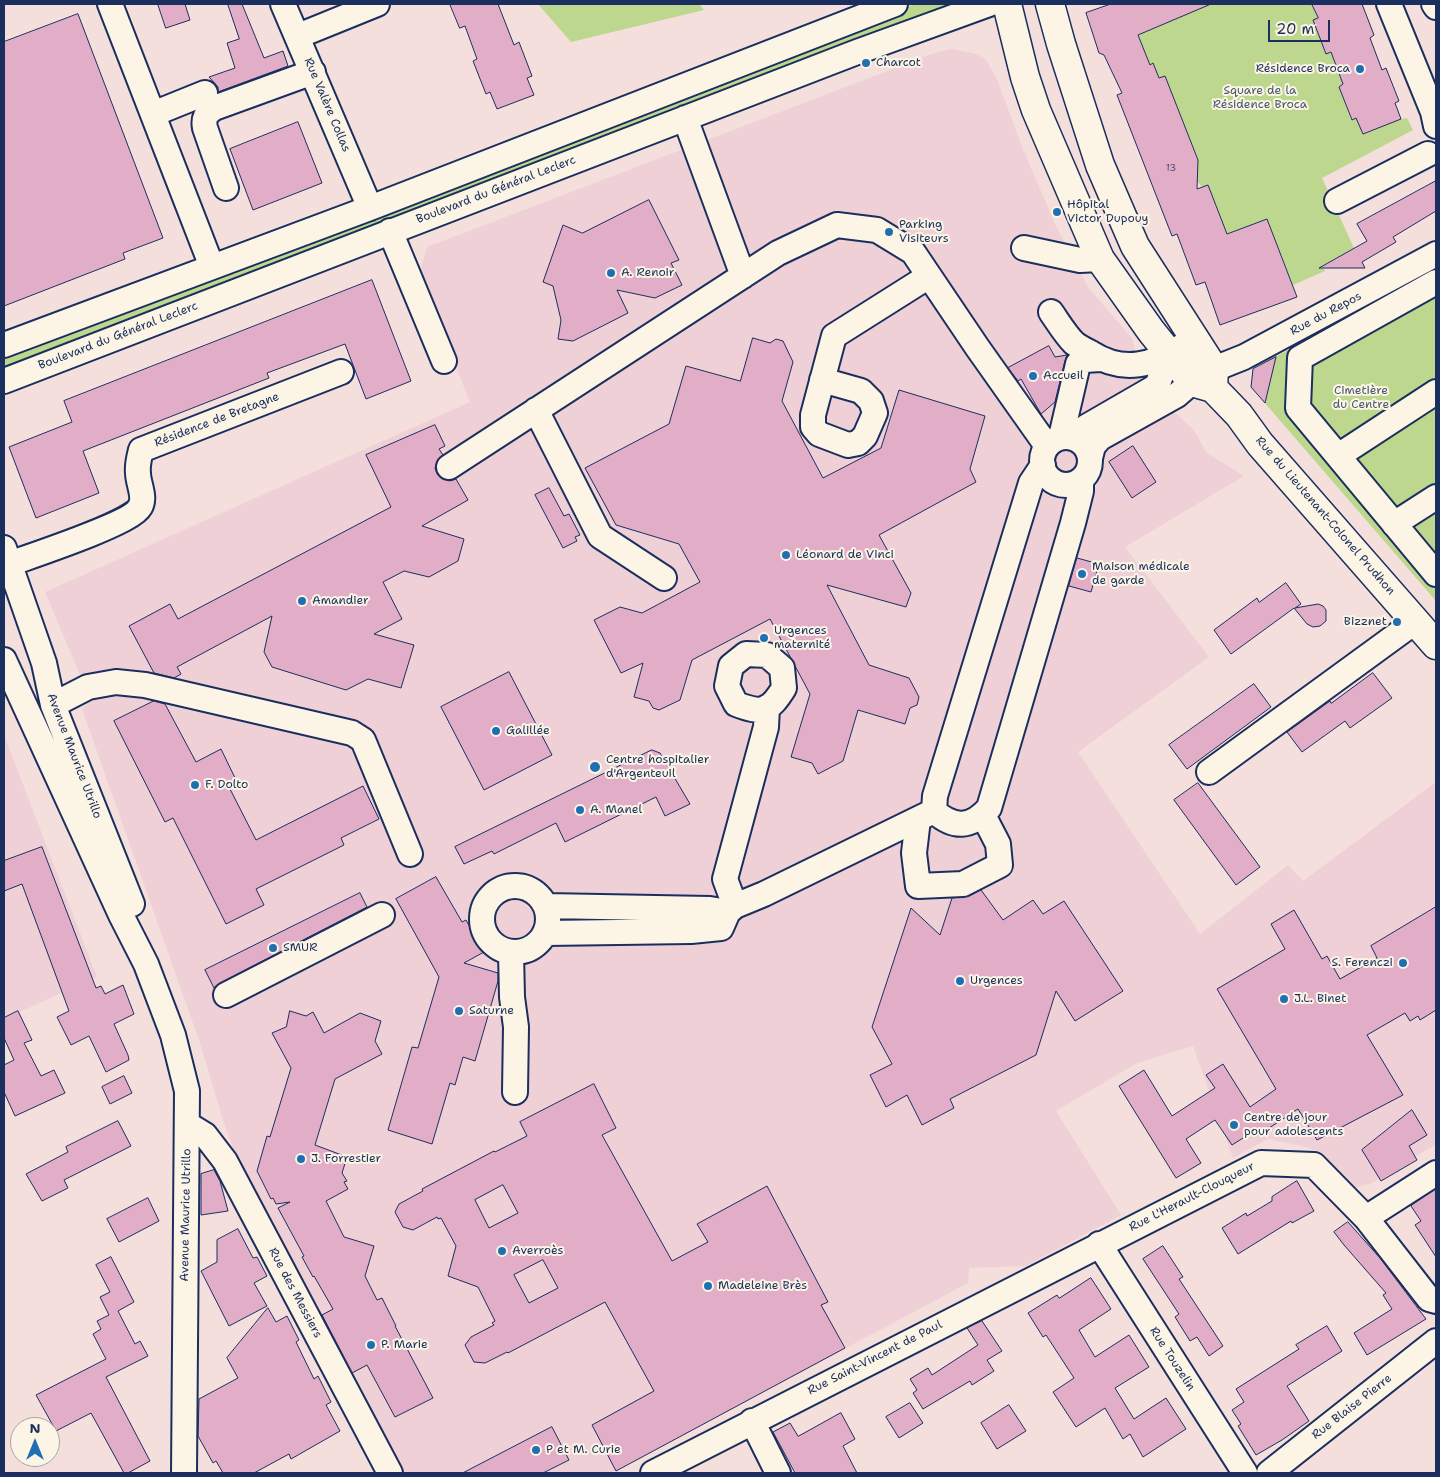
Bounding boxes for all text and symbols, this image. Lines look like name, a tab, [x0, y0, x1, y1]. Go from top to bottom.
scale bar	[1270, 10, 1332, 42]
text: 20 m	[1276, 19, 1315, 39]
street label: Rue Valère Collas	[301, 56, 353, 154]
place label: Charcot	[876, 56, 921, 70]
marker: Charcot	[860, 57, 872, 69]
place label: Résidence Broca	[1256, 62, 1350, 76]
marker: Résidence Broca	[1354, 63, 1366, 75]
park label: Square de la Résidence Broca	[1213, 84, 1307, 112]
street label: Boulevard du Général Leclerc	[414, 153, 578, 227]
house number: 13	[1166, 162, 1176, 174]
place label: Hôpital Victor Dupouy	[1067, 198, 1148, 226]
marker: Hôpital Victor Dupouy	[1051, 206, 1063, 218]
place label: Parking Visiteurs	[899, 218, 949, 246]
marker: Parking Visiteurs	[883, 226, 895, 238]
place label: A. Renoir	[621, 266, 674, 280]
marker: A. Renoir	[605, 267, 617, 279]
street label: Rue du Repos	[1288, 289, 1364, 339]
street label: Boulevard du Général Leclerc	[36, 299, 200, 373]
place label: Accueil	[1043, 369, 1084, 383]
marker: Accueil	[1027, 370, 1039, 382]
park label: Cimetière du Centre	[1333, 384, 1389, 412]
street label: Résidence de Bretagne	[153, 390, 281, 450]
street label: Rue du Lieutenant-Colonel Prudhon	[1252, 434, 1398, 598]
place label: Léonard de Vinci	[796, 548, 894, 562]
marker: Léonard de Vinci	[780, 549, 792, 561]
place label: Maison médicale de garde	[1092, 560, 1190, 588]
marker: Maison médicale de garde	[1076, 568, 1088, 580]
place label: Amandier	[312, 594, 369, 608]
marker: Amandier	[296, 595, 308, 607]
place label: Bizznet	[1344, 615, 1387, 629]
marker: Bizznet	[1391, 616, 1403, 628]
place label: Urgences maternité	[774, 624, 831, 652]
marker: Urgences maternité	[758, 632, 770, 644]
street label: Avenue Maurice Utrillo	[43, 691, 105, 821]
place label: Galillée	[506, 724, 550, 738]
marker: Galillée	[490, 725, 502, 737]
place label: Centre hospitalier d'Argenteuil	[606, 753, 709, 781]
marker: Centre hospitalier d'Argenteuil	[588, 760, 602, 774]
place label: F. Dolto	[205, 778, 248, 792]
marker: F. Dolto	[189, 779, 201, 791]
place label: A. Manel	[590, 803, 642, 817]
marker: A. Manel	[574, 804, 586, 816]
place label: SMUR	[283, 941, 317, 955]
marker: SMUR	[267, 942, 279, 954]
place label: S. Ferenczi	[1332, 956, 1393, 970]
marker: S. Ferenczi	[1397, 957, 1409, 969]
place label: Urgences	[970, 974, 1023, 988]
marker: Urgences	[954, 975, 966, 987]
place label: J.L. Binet	[1294, 992, 1346, 1006]
marker: J.L. Binet	[1278, 993, 1290, 1005]
place label: Saturne	[469, 1004, 514, 1018]
marker: Saturne	[453, 1005, 465, 1017]
place label: Centre de jour pour adolescents	[1244, 1111, 1344, 1139]
marker: Centre de jour pour adolescents	[1228, 1119, 1240, 1131]
street label: Avenue Maurice Utrillo	[178, 1148, 194, 1282]
place label: J. Forrestier	[311, 1152, 381, 1166]
marker: J. Forrestier	[295, 1153, 307, 1165]
street label: Rue L'Herault-Clouqueur	[1127, 1159, 1257, 1235]
place label: Averroès	[512, 1244, 564, 1258]
street label: Rue des Messiers	[265, 1245, 325, 1341]
marker: Averroès	[496, 1245, 508, 1257]
place label: Madeleine Brès	[718, 1279, 807, 1293]
marker: Madeleine Brès	[702, 1280, 714, 1292]
street label: Rue Saint-Vincent de Paul	[805, 1318, 945, 1398]
street label: Rue Touzelin	[1146, 1324, 1198, 1394]
place label: P. Marie	[381, 1338, 428, 1352]
marker: P. Marie	[365, 1339, 377, 1351]
street label: Rue Blaise Pierre	[1309, 1371, 1395, 1443]
north arrow	[10, 1417, 60, 1467]
text: N	[29, 1419, 41, 1437]
place label: P et M. Curie	[546, 1443, 621, 1457]
marker: P et M. Curie	[530, 1444, 542, 1456]

